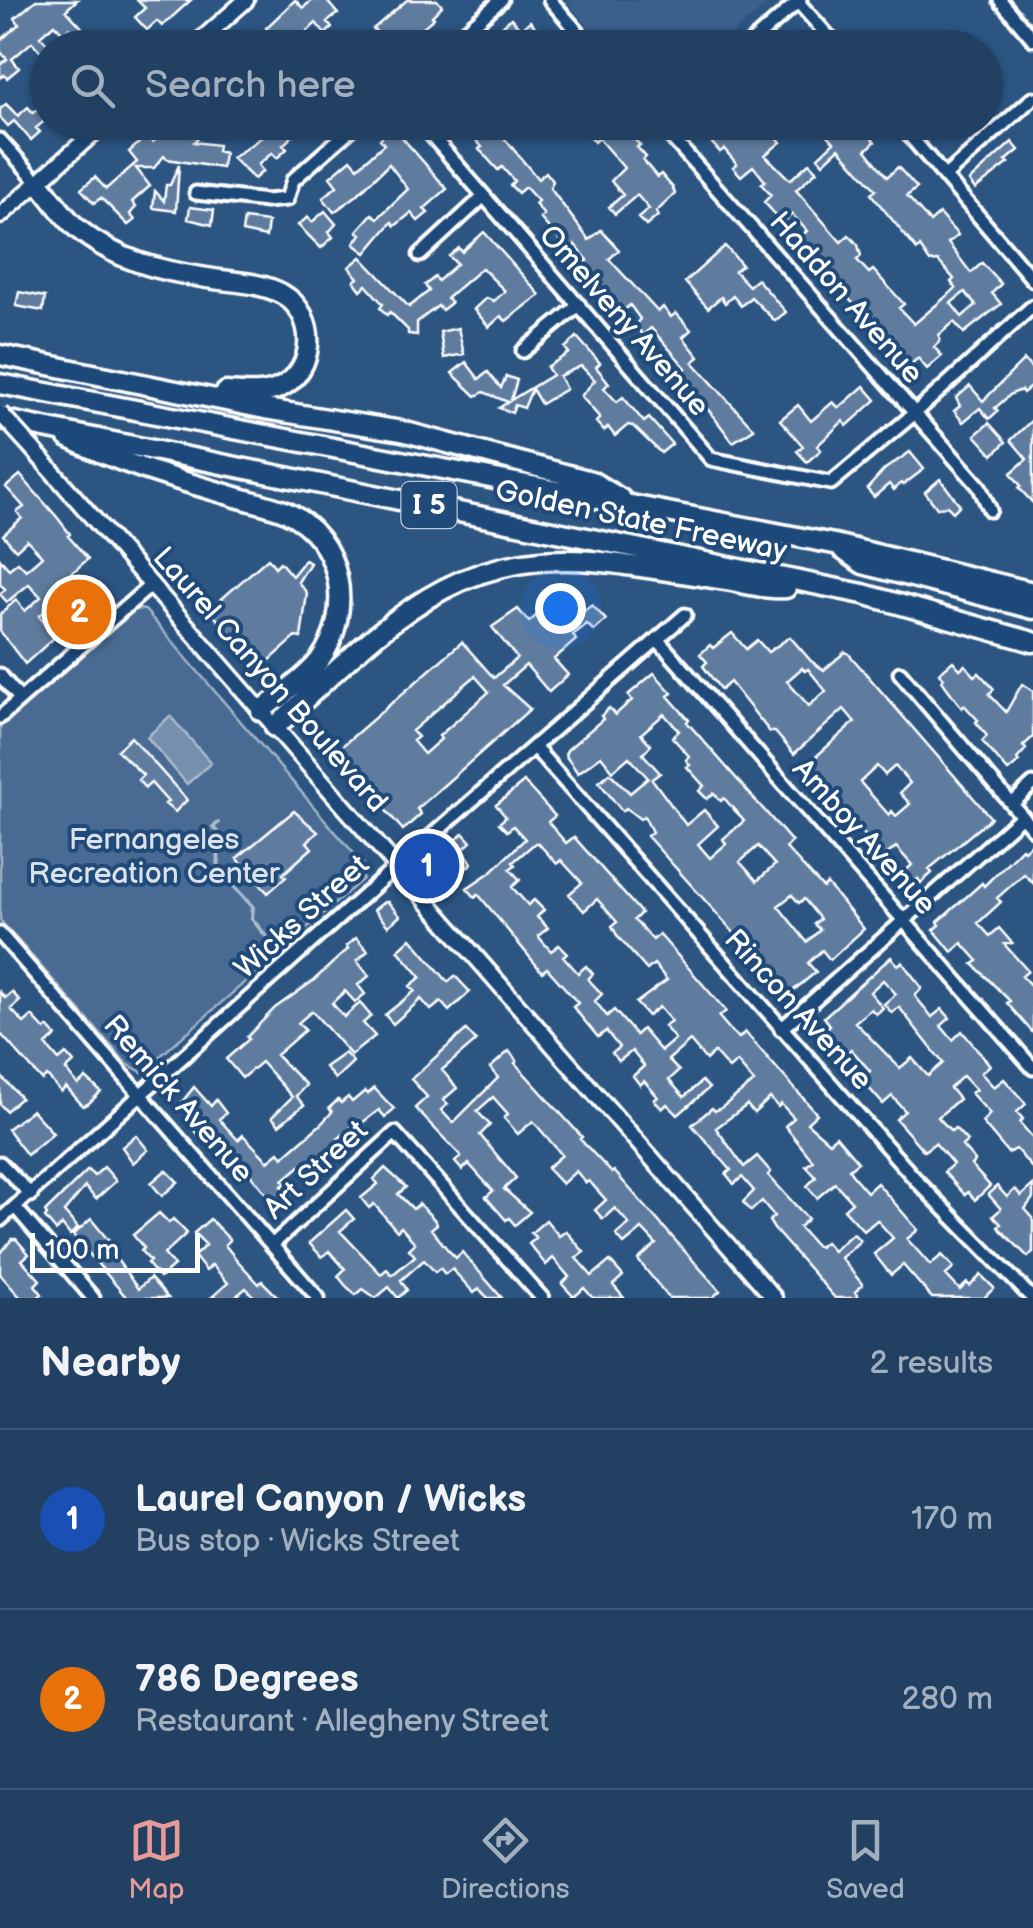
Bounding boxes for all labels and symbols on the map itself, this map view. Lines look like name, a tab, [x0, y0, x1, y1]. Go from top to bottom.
street label: Haddon Avenue	[762, 205, 930, 391]
street label: Omelveny Avenue	[531, 218, 717, 424]
street label: Golden State Freeway	[492, 472, 791, 570]
road number: I 5	[402, 482, 456, 528]
street label: Laurel Canyon Boulevard	[145, 540, 395, 820]
pin: 2	[46, 574, 112, 650]
your location	[535, 583, 586, 634]
street label: Amboy Avenue	[785, 752, 943, 922]
park label: Fernangeles Recreation Center	[28, 822, 281, 892]
pin: 1	[394, 828, 460, 904]
street label: Wicks Street	[227, 847, 377, 987]
street label: Rincon Avenue	[716, 922, 880, 1098]
street label: Remick Avenue	[95, 1008, 261, 1190]
street label: Art Street	[257, 1113, 375, 1227]
scale bar	[30, 1228, 200, 1272]

